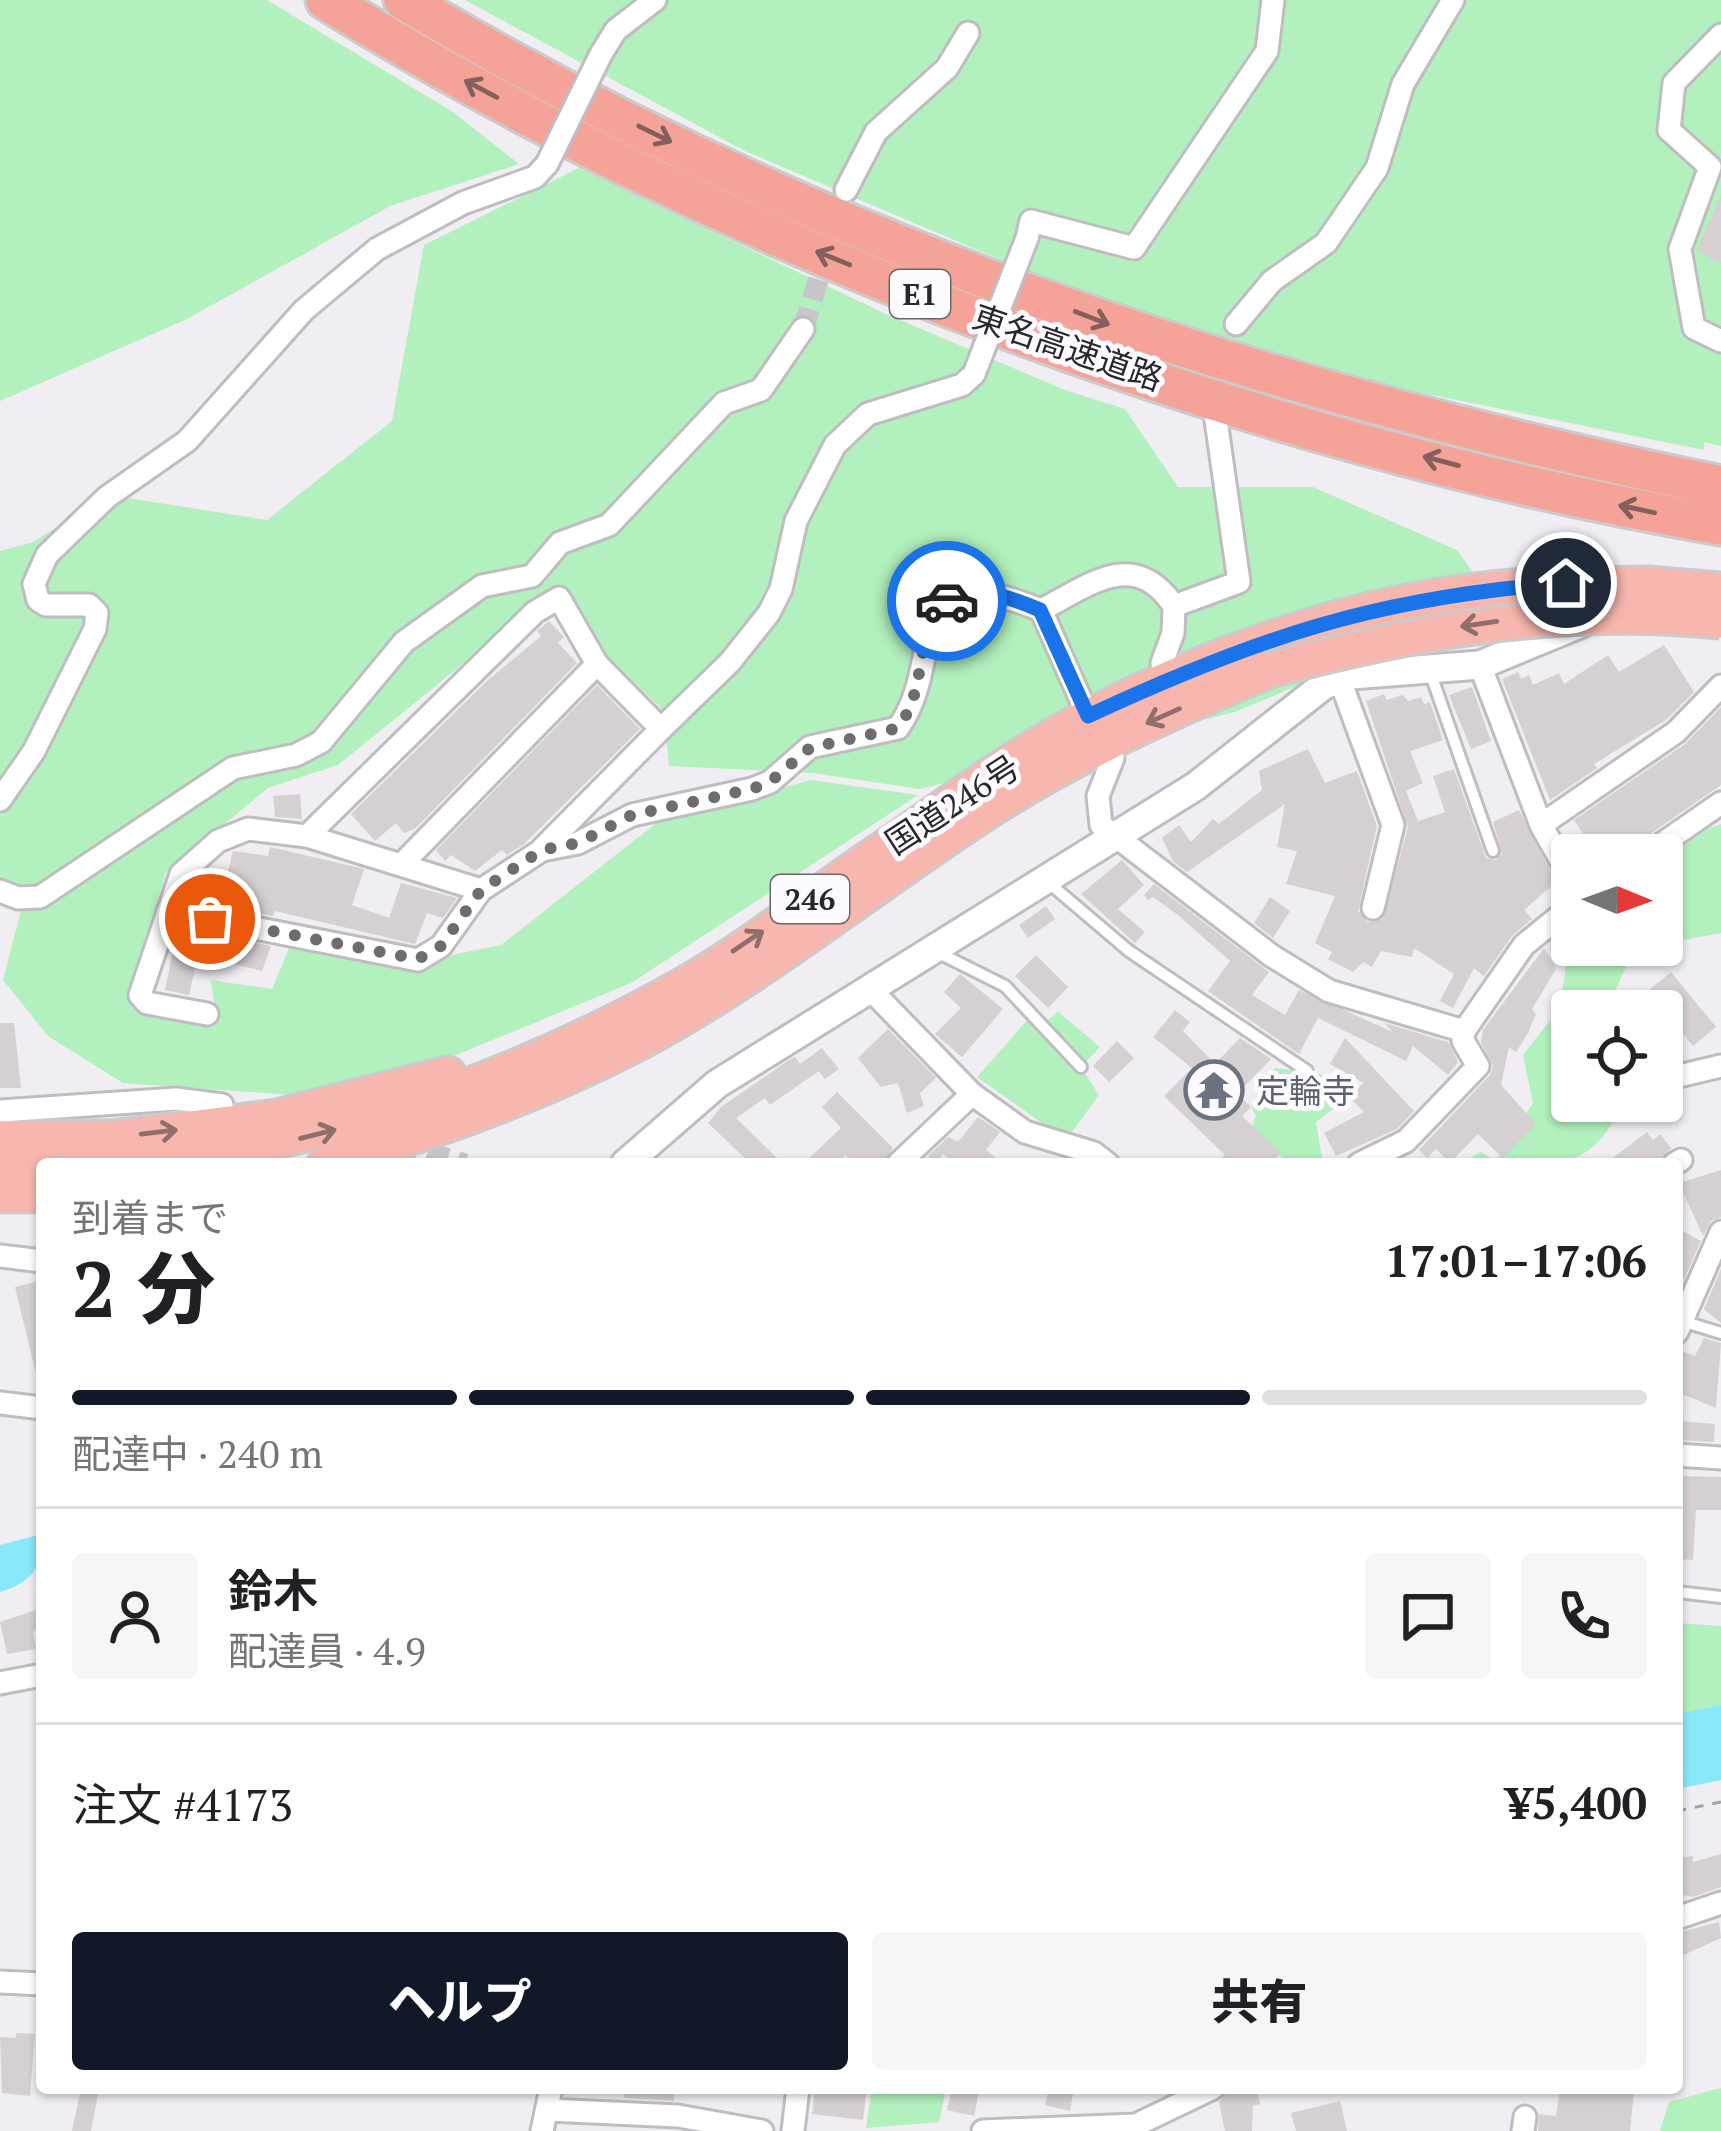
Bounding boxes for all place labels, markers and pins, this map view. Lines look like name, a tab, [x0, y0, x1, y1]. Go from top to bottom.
pin	[1515, 532, 1617, 634]
pin	[159, 868, 261, 970]
temple icon: 定輪寺	[1183, 1059, 1245, 1121]
place label: 定輪寺	[1256, 1069, 1355, 1112]

